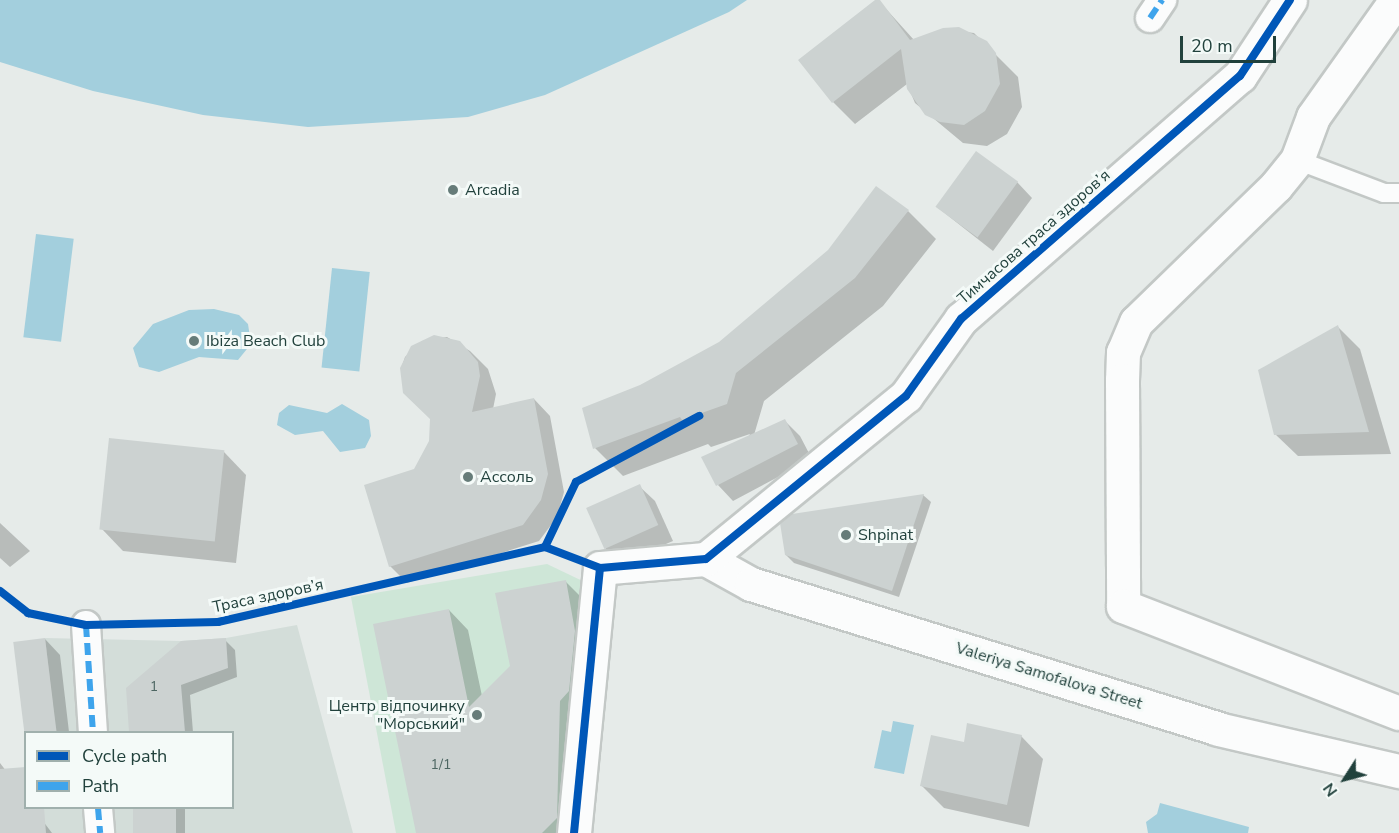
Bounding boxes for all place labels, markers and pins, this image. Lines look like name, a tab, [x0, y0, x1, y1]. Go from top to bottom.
place label: Arcadia	[465, 180, 520, 200]
marker: Arcadia	[446, 183, 460, 197]
place label: Ibiza Beach Club	[206, 331, 325, 351]
marker: Ibiza Beach Club	[187, 334, 201, 348]
place label: Ассоль	[480, 467, 533, 487]
marker: Ассоль	[461, 470, 475, 484]
place label: Shpinat	[858, 525, 913, 545]
marker: Shpinat	[839, 528, 853, 542]
place label: Центр відпочинку "Морський"	[329, 696, 465, 734]
marker: Центр відпочинку "Морський"	[470, 708, 484, 722]

